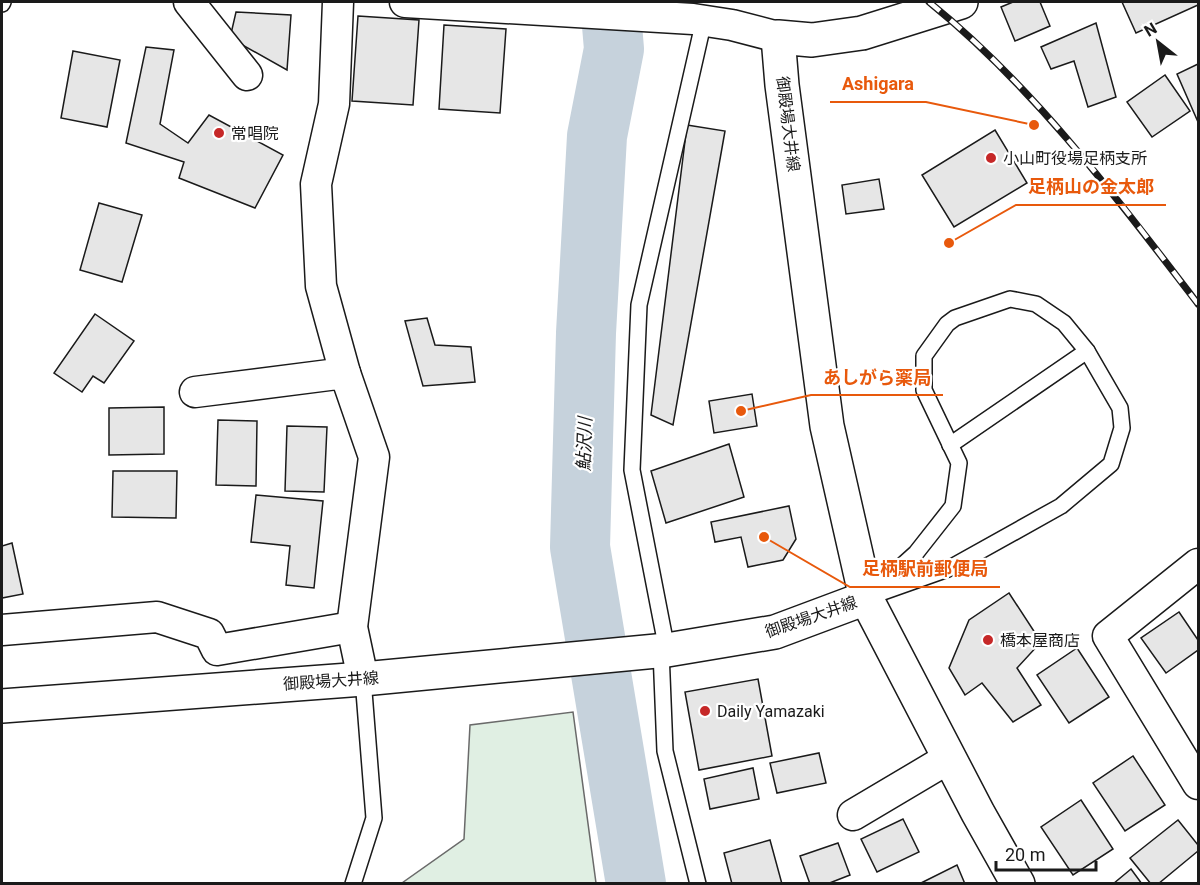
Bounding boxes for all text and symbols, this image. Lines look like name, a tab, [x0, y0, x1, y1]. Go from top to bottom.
north arrow	[1128, 12, 1188, 72]
text: N	[1141, 19, 1160, 41]
callout: Ashigara	[830, 66, 926, 102]
text: Ashigara	[842, 73, 914, 94]
street label: 御殿場大井線	[773, 75, 803, 173]
place label: 常唱院	[231, 124, 279, 143]
marker: 常唱院	[212, 126, 226, 140]
place label: 小山町役場足柄支所	[1003, 149, 1147, 168]
marker: 小山町役場足柄支所	[984, 151, 998, 165]
callout: 足柄山の金太郎	[1016, 169, 1166, 205]
text: 足柄山の金太郎	[1028, 176, 1154, 197]
callout: あしがら薬局	[811, 359, 943, 395]
text: あしがら薬局	[823, 367, 931, 388]
water label: 鮎沢川	[573, 415, 596, 471]
callout: 足柄駅前郵便局	[850, 551, 1000, 587]
text: 足柄駅前郵便局	[862, 558, 988, 579]
street label: 御殿場大井線	[763, 592, 859, 642]
place label: 橋本屋商店	[1000, 631, 1080, 650]
marker: 橋本屋商店	[981, 633, 995, 647]
street label: 御殿場大井線	[282, 668, 380, 694]
place label: Daily Yamazaki	[717, 702, 825, 721]
marker: Daily Yamazaki	[698, 704, 712, 718]
scale bar	[996, 834, 1096, 872]
text: 20 m	[1005, 844, 1045, 865]

